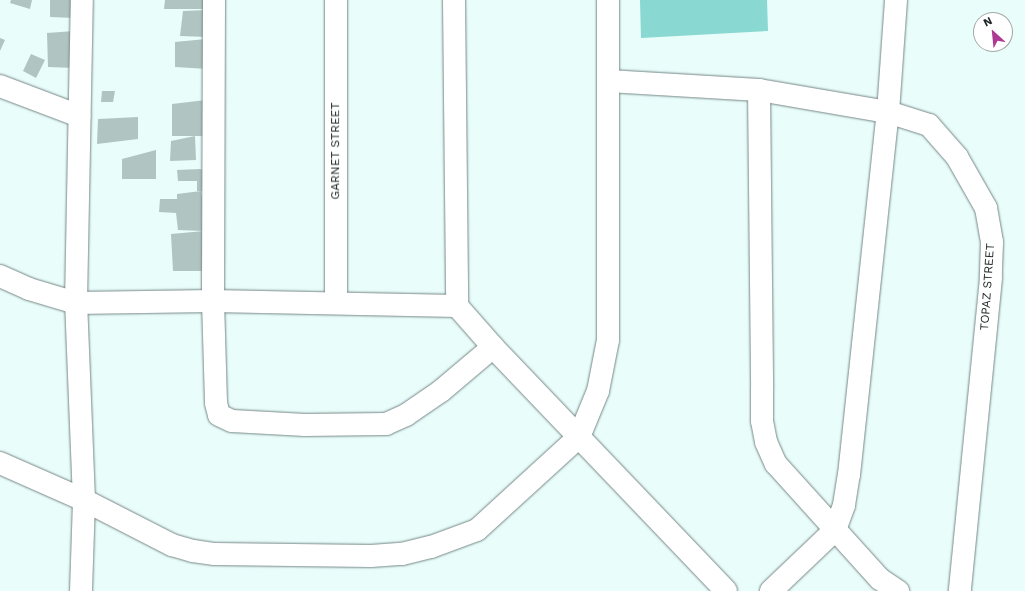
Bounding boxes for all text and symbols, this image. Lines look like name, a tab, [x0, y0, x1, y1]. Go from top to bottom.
north arrow	[973, 12, 1013, 52]
text: N	[981, 14, 994, 29]
street label: GARNET STREET	[329, 102, 343, 200]
street label: TOPAZ STREET	[978, 243, 998, 331]

